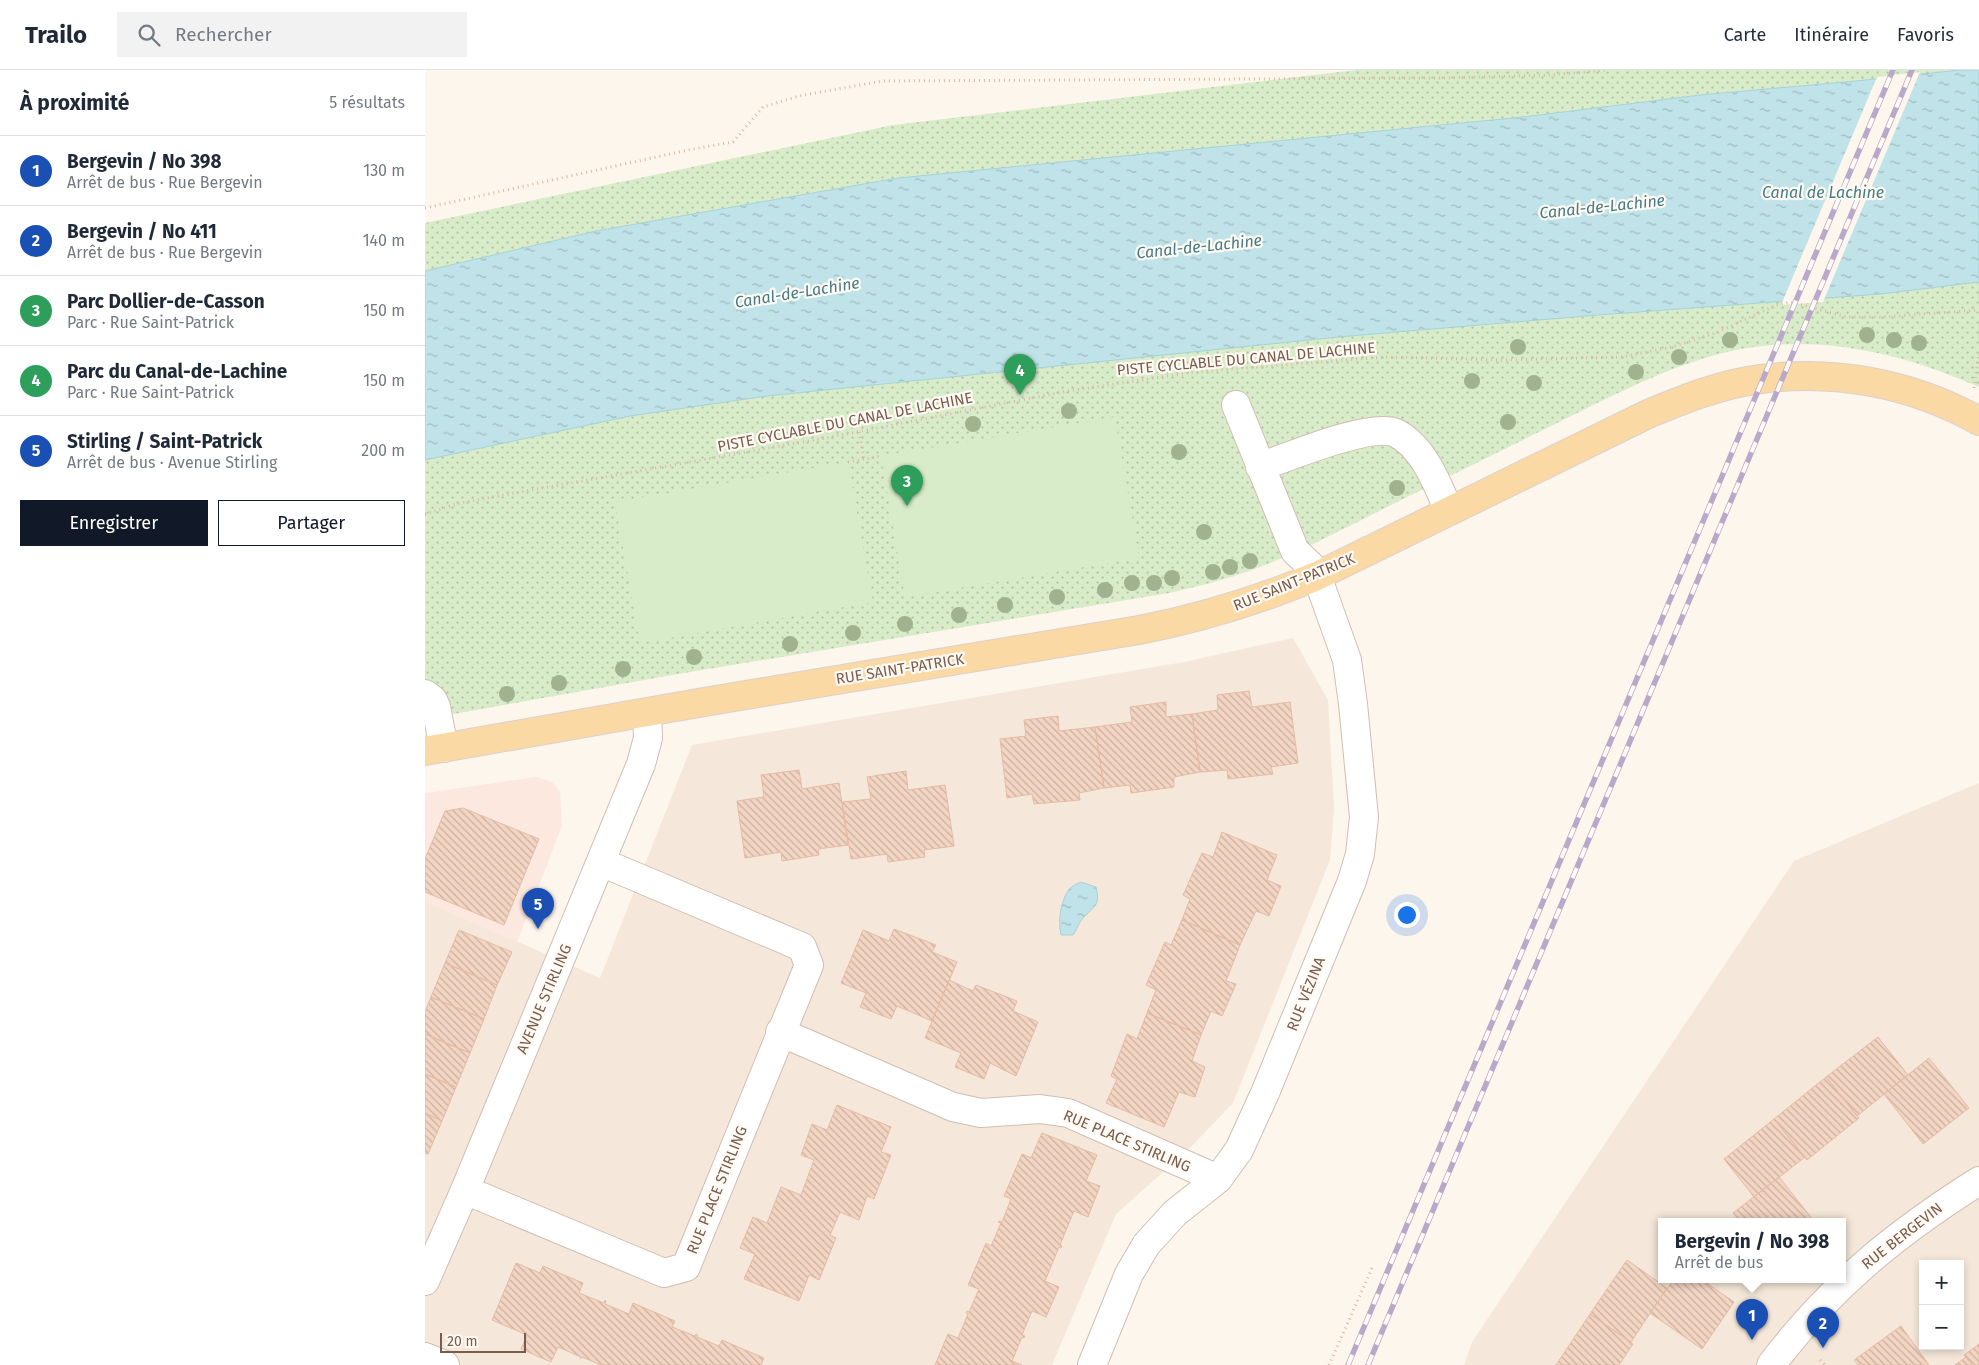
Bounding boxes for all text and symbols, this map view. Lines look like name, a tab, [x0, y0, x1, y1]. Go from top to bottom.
search box	[117, 12, 467, 57]
text: Trailo	[25, 21, 87, 49]
icon: search	[135, 21, 163, 49]
text: Rechercher	[175, 23, 272, 46]
text: Carte	[1724, 24, 1766, 46]
text: Itinéraire	[1794, 24, 1869, 46]
text: Favoris	[1897, 24, 1954, 46]
text: À proximité	[20, 90, 129, 116]
text: 5 résultats	[329, 93, 405, 112]
text: Bergevin / No 398	[67, 150, 222, 173]
text: 1	[32, 161, 40, 180]
text: 130 m	[363, 161, 405, 180]
text: Arrêt de bus · Rue Bergevin	[67, 173, 263, 192]
water label: Canal de Lachine	[1762, 183, 1884, 202]
water label: Canal-de-Lachine	[1538, 190, 1666, 223]
text: Bergevin / No 411	[67, 220, 217, 243]
water label: Canal-de-Lachine	[1135, 230, 1263, 263]
text: 2	[32, 231, 40, 250]
text: 140 m	[363, 231, 405, 250]
text: Arrêt de bus · Rue Bergevin	[67, 243, 263, 262]
water label: Canal-de-Lachine	[733, 273, 861, 312]
text: Parc Dollier-de-Casson	[67, 290, 265, 313]
text: 3	[32, 301, 40, 320]
text: 150 m	[363, 301, 405, 320]
text: Parc · Rue Saint-Patrick	[67, 313, 234, 332]
street label: PISTE CYCLABLE DU CANAL DE LACHINE	[1116, 339, 1376, 379]
pin: 4	[1004, 354, 1036, 395]
text: Parc du Canal-de-Lachine	[67, 360, 287, 383]
text: 4	[31, 371, 41, 390]
text: 150 m	[363, 371, 405, 390]
text: Parc · Rue Saint-Patrick	[67, 383, 234, 402]
street label: PISTE CYCLABLE DU CANAL DE LACHINE	[716, 388, 974, 456]
text: Stirling / Saint-Patrick	[67, 430, 262, 453]
text: 5	[32, 441, 40, 460]
text: 200 m	[361, 441, 405, 460]
text: Arrêt de bus · Avenue Stirling	[67, 453, 277, 472]
pin: 3	[891, 465, 923, 506]
button: Enregistrer	[20, 500, 208, 546]
button: Partager	[218, 500, 405, 546]
street label: RUE SAINT-PATRICK	[1231, 549, 1358, 615]
street label: RUE SAINT-PATRICK	[835, 650, 966, 688]
pin: 5	[522, 888, 554, 929]
your location	[1394, 902, 1420, 928]
street label: AVENUE STIRLING	[513, 941, 575, 1057]
street label: RUE VÉZINA	[1283, 954, 1329, 1034]
street label: RUE PLACE STIRLING	[1061, 1106, 1193, 1176]
street label: RUE PLACE STIRLING	[683, 1123, 751, 1257]
street label: RUE BERGEVIN	[1858, 1199, 1946, 1273]
popup	[1658, 1218, 1846, 1283]
text: Bergevin / No 398	[1675, 1230, 1829, 1253]
text: Arrêt de bus	[1675, 1253, 1763, 1272]
map controls	[1919, 1260, 1964, 1350]
button: +	[1919, 1260, 1964, 1305]
pin: 1	[1736, 1299, 1768, 1340]
button: −	[1919, 1305, 1964, 1350]
pin: 2	[1807, 1307, 1839, 1348]
scale bar	[440, 1330, 526, 1353]
text: 20 m	[447, 1333, 477, 1350]

